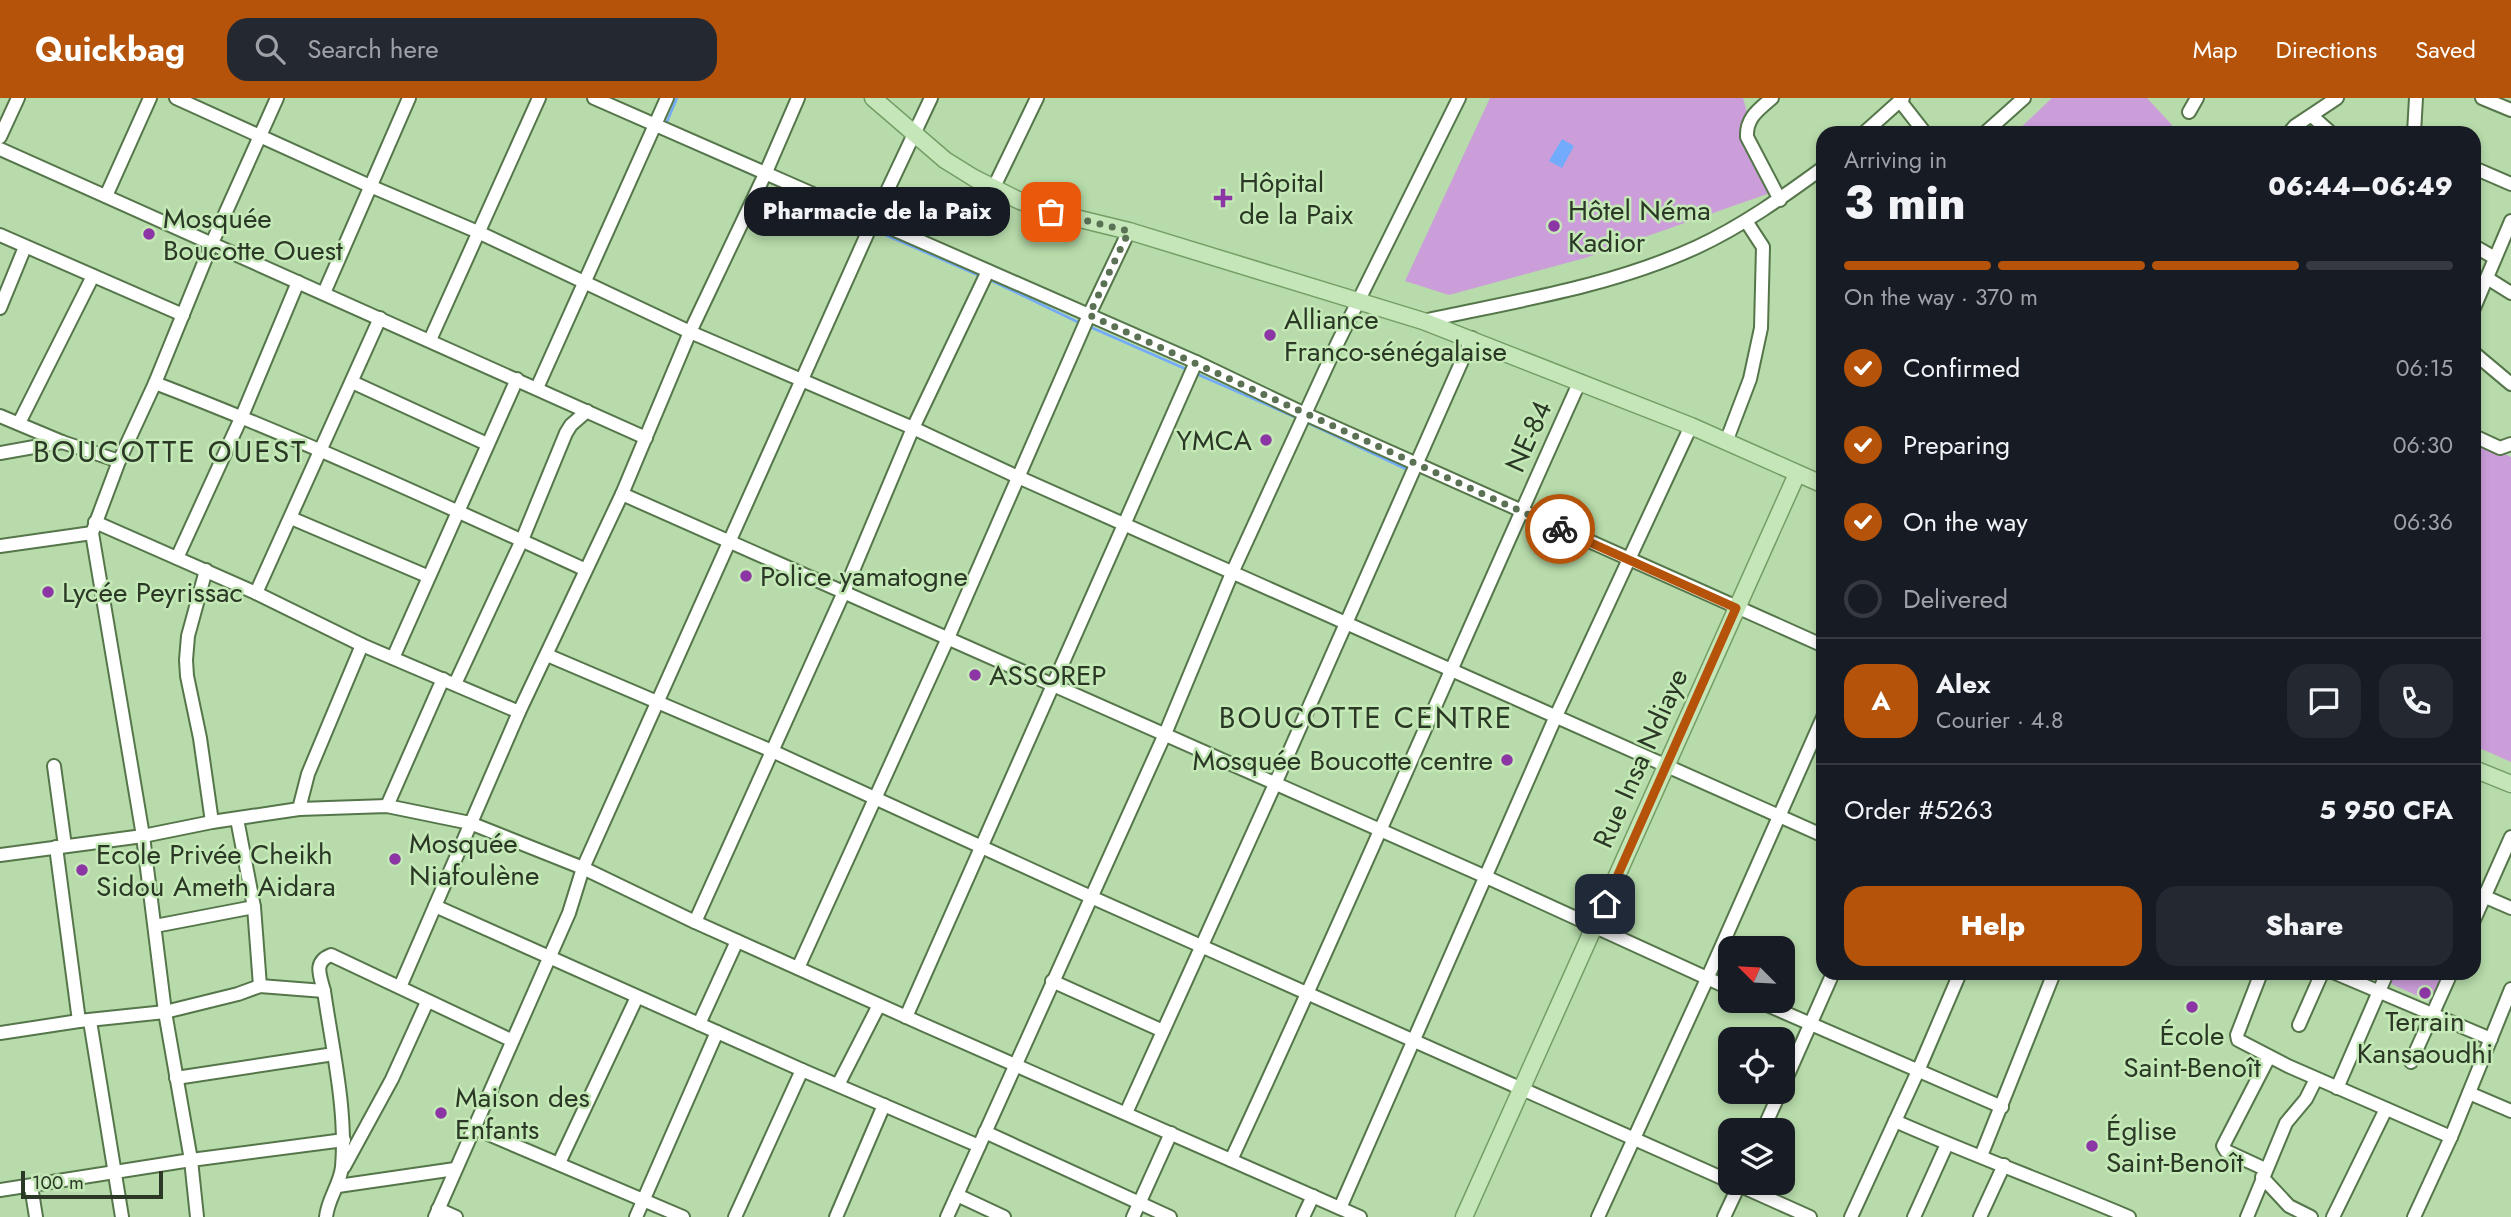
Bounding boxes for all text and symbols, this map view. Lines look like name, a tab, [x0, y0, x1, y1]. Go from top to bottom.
search box	[227, 18, 717, 81]
text: Quickbag	[35, 26, 185, 73]
icon: search	[251, 30, 289, 68]
text: Search here	[307, 30, 439, 68]
text: Map	[2193, 32, 2238, 67]
text: Directions	[2276, 32, 2377, 67]
text: Saved	[2415, 32, 2476, 67]
text: Arriving in	[1844, 143, 1947, 177]
place label: Hôpital de la Paix	[1239, 162, 1353, 235]
text: 06:44–06:49	[2268, 167, 2453, 205]
text: 3 min	[1844, 170, 1966, 236]
pin	[1021, 182, 1081, 242]
callout: Pharmacie de la Paix	[743, 188, 1009, 236]
marker: Hôpital de la Paix	[1213, 188, 1233, 208]
place label: Hôtel Néma Kadior	[1568, 190, 1711, 263]
icon: bag	[1032, 193, 1070, 231]
text: Pharmacie de la Paix	[763, 194, 991, 228]
place label: Mosquée Boucotte Ouest	[163, 198, 343, 271]
marker: Hôtel Néma Kadior	[1546, 218, 1562, 234]
marker: Mosquée Boucotte Ouest	[141, 226, 157, 242]
text: On the way · 370 m	[1844, 280, 2038, 314]
place label: Alliance Franco-sénégalaise	[1284, 299, 1507, 372]
marker: Alliance Franco-sénégalaise	[1262, 327, 1278, 343]
icon: check	[1844, 349, 1882, 387]
text: Confirmed	[1903, 349, 2020, 387]
text: 06:15	[2396, 351, 2453, 385]
street label: NE-84	[1495, 394, 1562, 479]
place label: YMCA	[1176, 420, 1253, 461]
icon: check	[1844, 426, 1882, 464]
text: Preparing	[1903, 426, 2010, 464]
text: 06:30	[2393, 428, 2453, 462]
district label: BOUCOTTE OUEST	[33, 430, 307, 473]
marker: YMCA	[1258, 432, 1274, 448]
courier	[1525, 494, 1595, 564]
icon: check	[1844, 503, 1882, 541]
text: On the way	[1903, 503, 2028, 541]
text: 06:36	[2393, 505, 2453, 539]
icon: bike	[1541, 510, 1579, 548]
place label: Police yamatogne	[760, 556, 968, 597]
marker: Police yamatogne	[738, 568, 754, 584]
place label: Lycée Peyrissac	[62, 572, 243, 613]
text: Delivered	[1903, 580, 2008, 618]
marker: Lycée Peyrissac	[40, 584, 56, 600]
place label: ASSOREP	[989, 655, 1107, 696]
street label: Rue Insa Ndiaye	[1583, 662, 1698, 854]
button: chat	[2287, 664, 2361, 738]
button: phone	[2379, 664, 2453, 738]
text: Alex	[1936, 665, 1990, 703]
marker: ASSOREP	[967, 667, 983, 683]
text: A	[1871, 682, 1891, 720]
district label: BOUCOTTE CENTRE	[1219, 696, 1513, 739]
text: Courier · 4.8	[1936, 703, 2064, 737]
place label: Mosquée Boucotte centre	[1192, 740, 1493, 781]
marker: Mosquée Boucotte centre	[1499, 752, 1515, 768]
text: Order #5263	[1844, 791, 1993, 829]
text: 5 950 CFA	[2319, 791, 2453, 829]
place label: Mosquée Niafoulène	[409, 823, 539, 896]
place label: Ecole Privée Cheikh Sidou Ameth Aidara	[96, 834, 336, 907]
marker: Mosquée Niafoulène	[387, 851, 403, 867]
marker: Ecole Privée Cheikh Sidou Ameth Aidara	[74, 862, 90, 878]
pin	[1575, 874, 1635, 934]
icon: home	[1586, 885, 1624, 923]
button: Help	[1844, 886, 2142, 966]
button: Share	[2156, 886, 2453, 966]
north arrow	[1718, 936, 1796, 1013]
map controls	[1718, 936, 1795, 1195]
marker: Terrain Kansaoudhi	[2417, 985, 2433, 1001]
marker: École Saint-Benoît	[2184, 999, 2200, 1015]
place label: Terrain Kansaoudhi	[2357, 1001, 2493, 1074]
place label: École Saint-Benoît	[2123, 1015, 2261, 1088]
button: locate	[1718, 1027, 1795, 1104]
place label: Maison des Enfants	[455, 1077, 590, 1150]
marker: Maison des Enfants	[433, 1105, 449, 1121]
place label: Église Saint-Benoît	[2106, 1110, 2244, 1183]
button: layers	[1718, 1118, 1795, 1195]
marker: Église Saint-Benoît	[2084, 1138, 2100, 1154]
scale bar	[21, 1168, 163, 1200]
text: 100 m	[32, 1169, 84, 1196]

